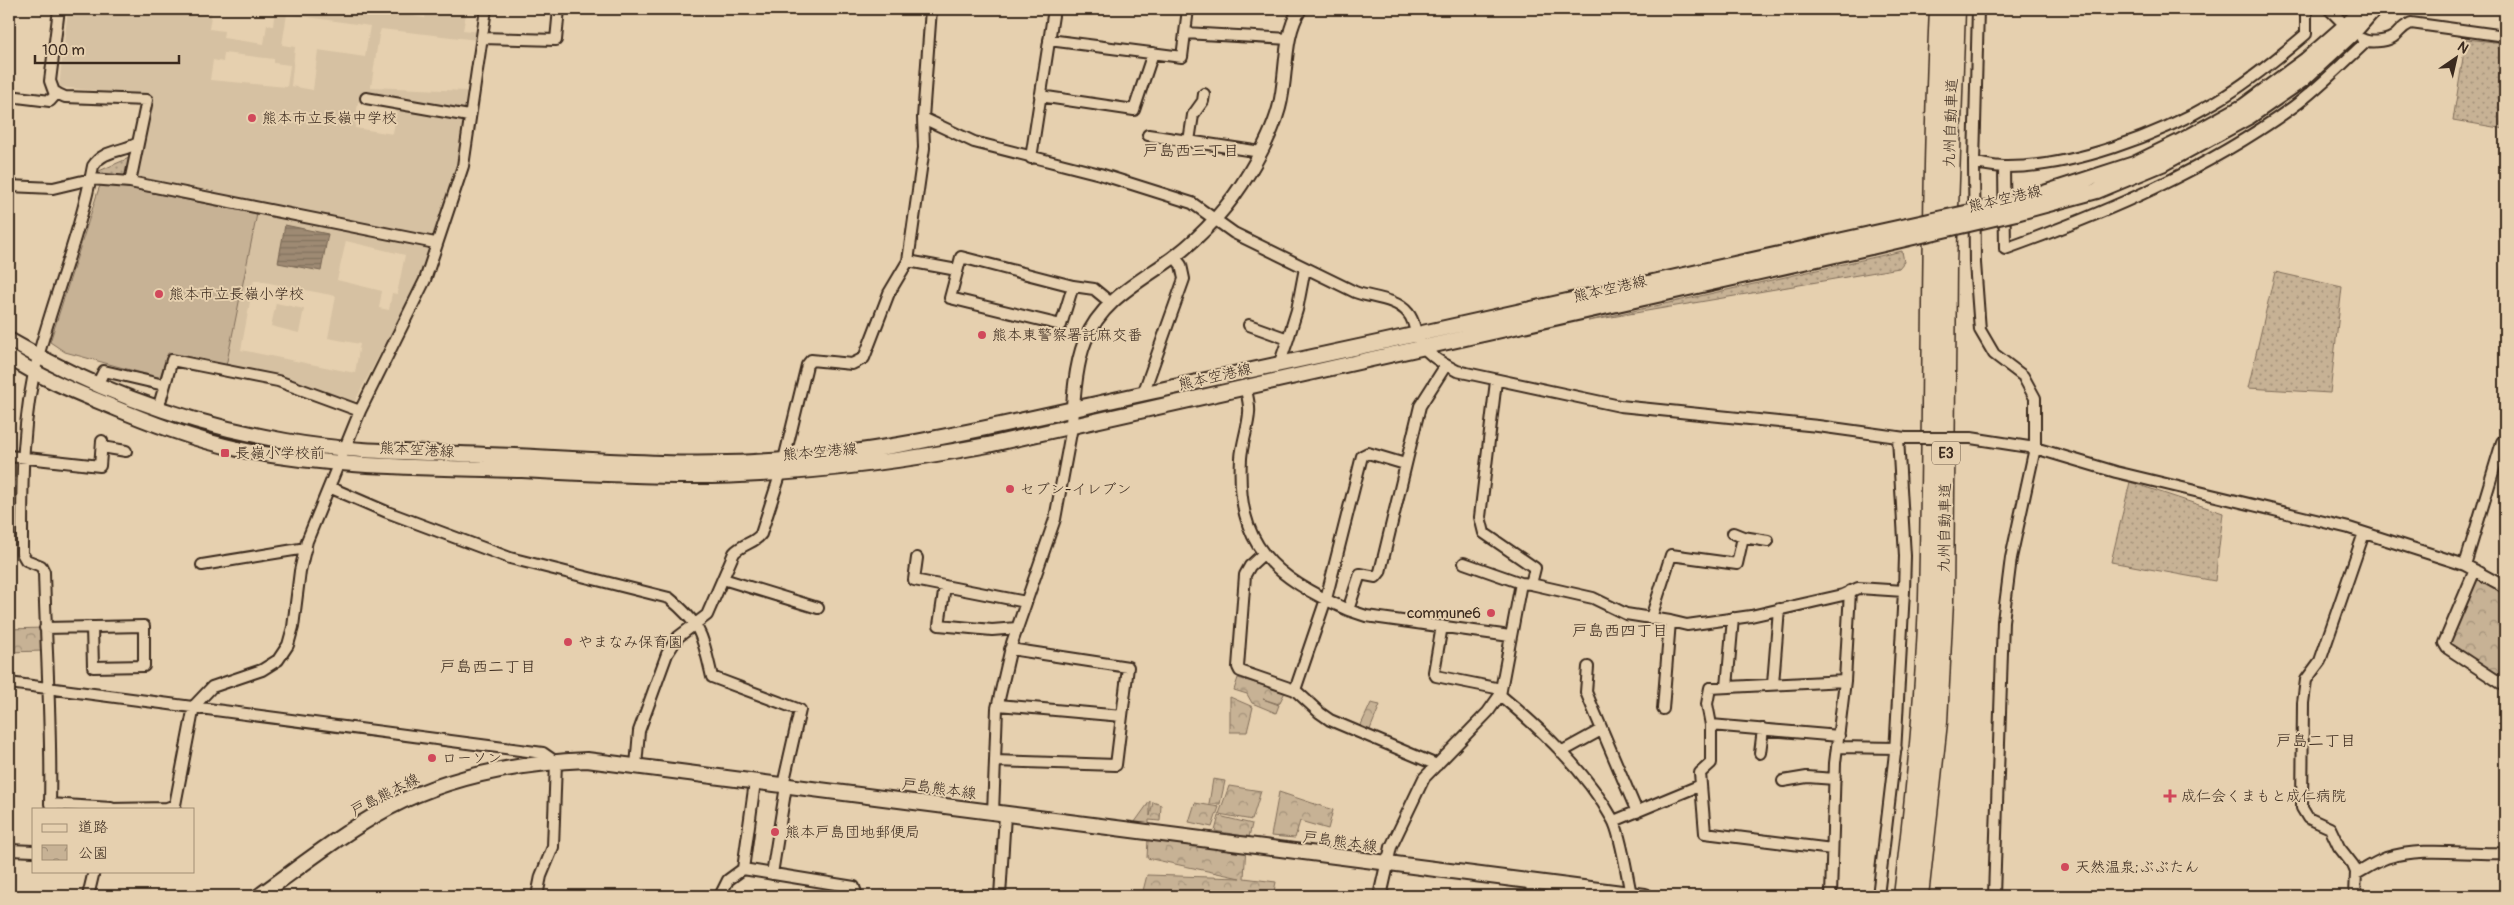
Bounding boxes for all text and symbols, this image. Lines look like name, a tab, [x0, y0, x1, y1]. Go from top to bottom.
scale bar	[35, 32, 179, 64]
north arrow	[2432, 32, 2482, 82]
text: N	[2454, 38, 2472, 57]
text: 100 m	[42, 41, 85, 60]
street label: 九州自動車道	[1940, 78, 1962, 168]
place label: 熊本市立長嶺中学校	[262, 109, 397, 128]
marker: 熊本市立長嶺中学校	[246, 112, 258, 124]
district label: 戸島西三丁目	[1143, 141, 1239, 161]
street label: 熊本空港線	[1966, 181, 2044, 217]
street label: 熊本空港線	[1571, 271, 1649, 307]
place label: 熊本市立長嶺小学校	[169, 285, 304, 304]
marker: 熊本市立長嶺小学校	[153, 288, 165, 300]
place label: 熊本東警察署託麻交番	[992, 326, 1142, 345]
marker: 熊本東警察署託麻交番	[976, 329, 988, 341]
street label: 熊本空港線	[1176, 359, 1254, 395]
street label: 熊本空港線	[379, 439, 455, 461]
street label: 熊本空港線	[782, 439, 858, 465]
road number: E3	[1932, 442, 1960, 464]
place label: 長嶺小学校前	[235, 444, 325, 463]
marker: 長嶺小学校前	[219, 447, 231, 459]
place label: セブン-イレブン	[1020, 480, 1131, 499]
marker: セブン-イレブン	[1004, 483, 1016, 495]
street label: 九州自動車道	[1935, 483, 1955, 573]
place label: commune6	[1407, 604, 1481, 623]
marker: commune6	[1485, 607, 1497, 619]
district label: 戸島西四丁目	[1572, 621, 1668, 641]
place label: やまなみ保育園	[578, 633, 683, 652]
marker: やまなみ保育園	[562, 636, 574, 648]
district label: 戸島西二丁目	[440, 657, 536, 677]
district label: 戸島二丁目	[2276, 731, 2356, 751]
place label: ローソン	[442, 749, 502, 768]
marker: ローソン	[426, 752, 438, 764]
street label: 戸島熊本線	[347, 770, 423, 820]
street label: 戸島熊本線	[901, 774, 977, 804]
place label: 成仁会くまもと成仁病院	[2181, 787, 2346, 806]
marker: 成仁会くまもと成仁病院	[2163, 789, 2177, 803]
legend	[32, 808, 195, 872]
text: 道路	[78, 818, 108, 837]
place label: 熊本戸島団地郵便局	[785, 823, 920, 842]
marker: 熊本戸島団地郵便局	[769, 826, 781, 838]
street label: 戸島熊本線	[1302, 827, 1378, 857]
text: 公園	[78, 844, 108, 863]
place label: 天然温泉;ぶぶたん	[2075, 858, 2199, 877]
marker: 天然温泉;ぶぶたん	[2059, 861, 2071, 873]

